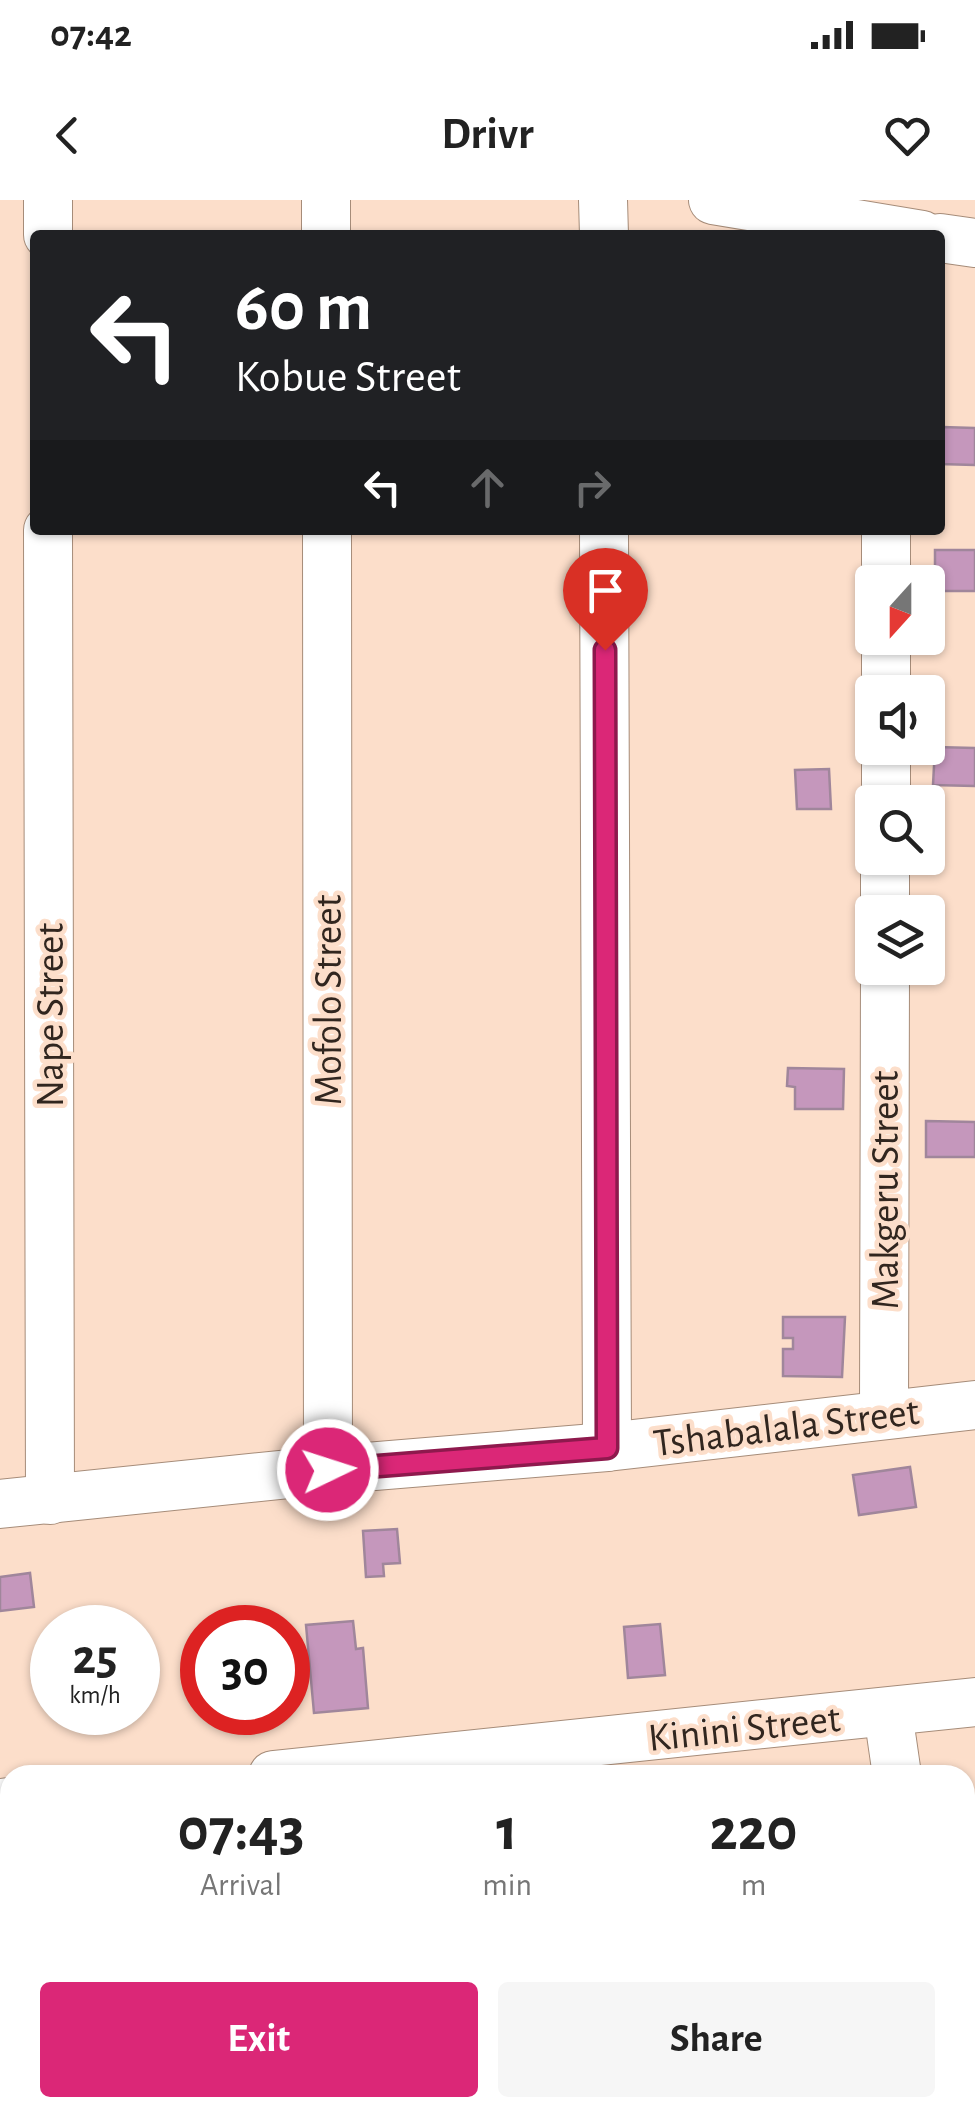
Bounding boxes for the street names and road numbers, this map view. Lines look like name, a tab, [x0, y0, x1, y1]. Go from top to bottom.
street label: Mofolo Street	[309, 894, 349, 1105]
street label: Nape Street	[31, 922, 71, 1107]
street label: Makgeru Street	[866, 1070, 906, 1310]
street label: Tshabalala Street	[651, 1392, 922, 1464]
street label: Kinini Street	[646, 1699, 842, 1759]

